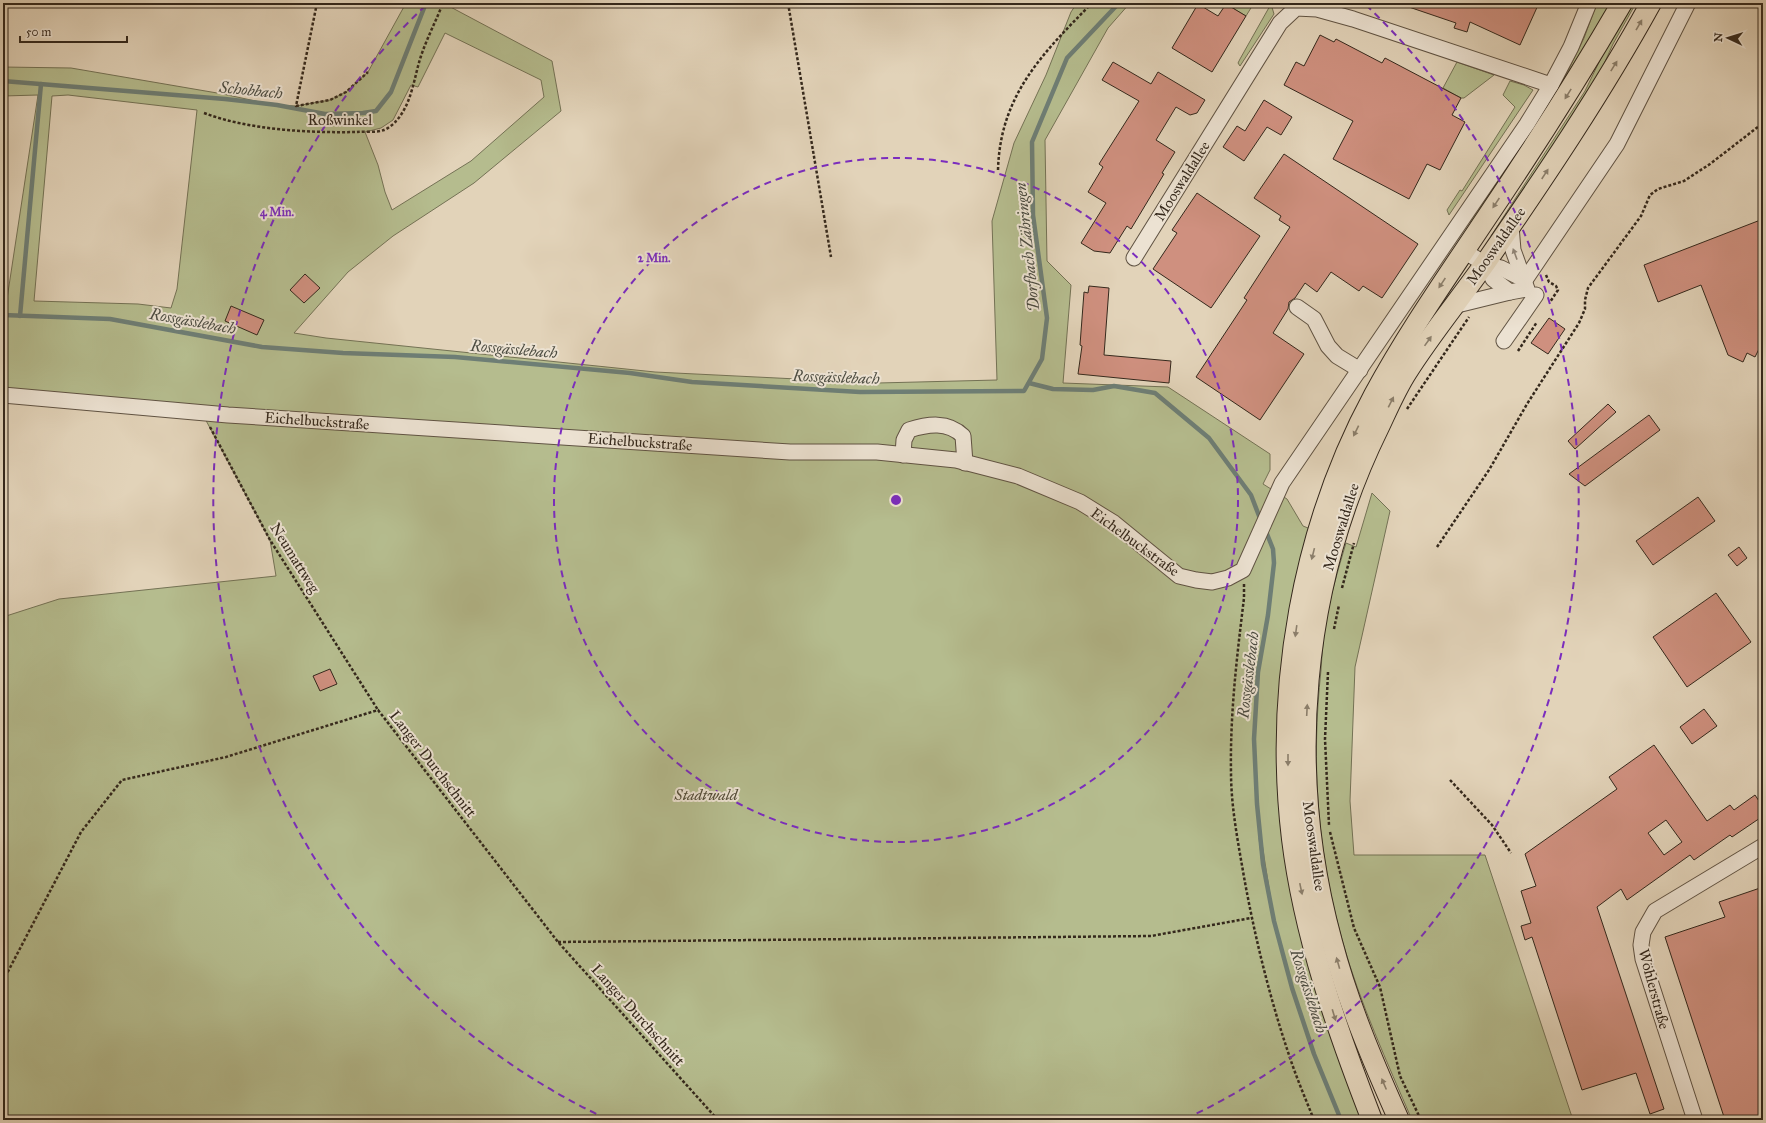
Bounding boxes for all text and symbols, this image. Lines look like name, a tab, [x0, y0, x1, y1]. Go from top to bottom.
scale bar	[20, 18, 127, 44]
north arrow	[1708, 18, 1748, 58]
one-way arrow	[1635, 19, 1642, 31]
text: 50 m	[26, 25, 51, 39]
text: N	[1712, 32, 1725, 42]
one-way arrow	[1611, 61, 1618, 72]
water label: Schobbach	[217, 77, 284, 103]
one-way arrow	[1564, 88, 1571, 100]
street label: Roßwinkel	[308, 111, 373, 129]
street label: Mooswaldallee	[1150, 138, 1214, 224]
one-way arrow	[1541, 169, 1549, 179]
water label: Dorfbach Zähringen	[1011, 181, 1043, 312]
one-way arrow	[1493, 197, 1500, 209]
street label: Mooswaldallee	[1463, 204, 1529, 288]
text: 4 Min.	[260, 205, 294, 220]
one-way arrow	[1511, 247, 1517, 259]
text: 2 Min.	[637, 251, 671, 265]
one-way arrow	[1438, 278, 1446, 289]
water label: Rossgässlebach	[147, 304, 238, 338]
water label: Rossgässlebach	[469, 336, 559, 362]
one-way arrow	[1424, 336, 1432, 347]
water label: Rossgässlebach	[791, 366, 880, 388]
one-way arrow	[1388, 396, 1394, 408]
street label: Eichelbuckstraße	[264, 408, 370, 434]
one-way arrow	[1353, 426, 1359, 437]
street label: Eichelbuckstraße	[587, 429, 693, 455]
street label: Mooswaldallee	[1319, 481, 1363, 573]
centre of rings	[889, 493, 903, 507]
street label: Eichelbuckstraße	[1087, 504, 1183, 580]
street label: Neumattweg	[266, 520, 324, 597]
one-way arrow	[1309, 547, 1315, 560]
one-way arrow	[1293, 625, 1299, 637]
water label: Rossgässlebach	[1233, 630, 1263, 721]
one-way arrow	[1303, 704, 1310, 716]
street label: Langer Durchschnitt	[386, 707, 481, 822]
one-way arrow	[1285, 754, 1291, 767]
park label: Stadtwald	[674, 786, 739, 804]
street label: Mooswaldallee	[1299, 800, 1329, 892]
one-way arrow	[1298, 883, 1304, 896]
water label: Rossgässlebach	[1286, 946, 1332, 1036]
street label: Wöhlerstraße	[1635, 947, 1673, 1031]
one-way arrow	[1335, 956, 1341, 968]
street label: Langer Durchschnitt	[588, 960, 689, 1070]
one-way arrow	[1331, 1009, 1337, 1021]
one-way arrow	[1380, 1078, 1386, 1090]

